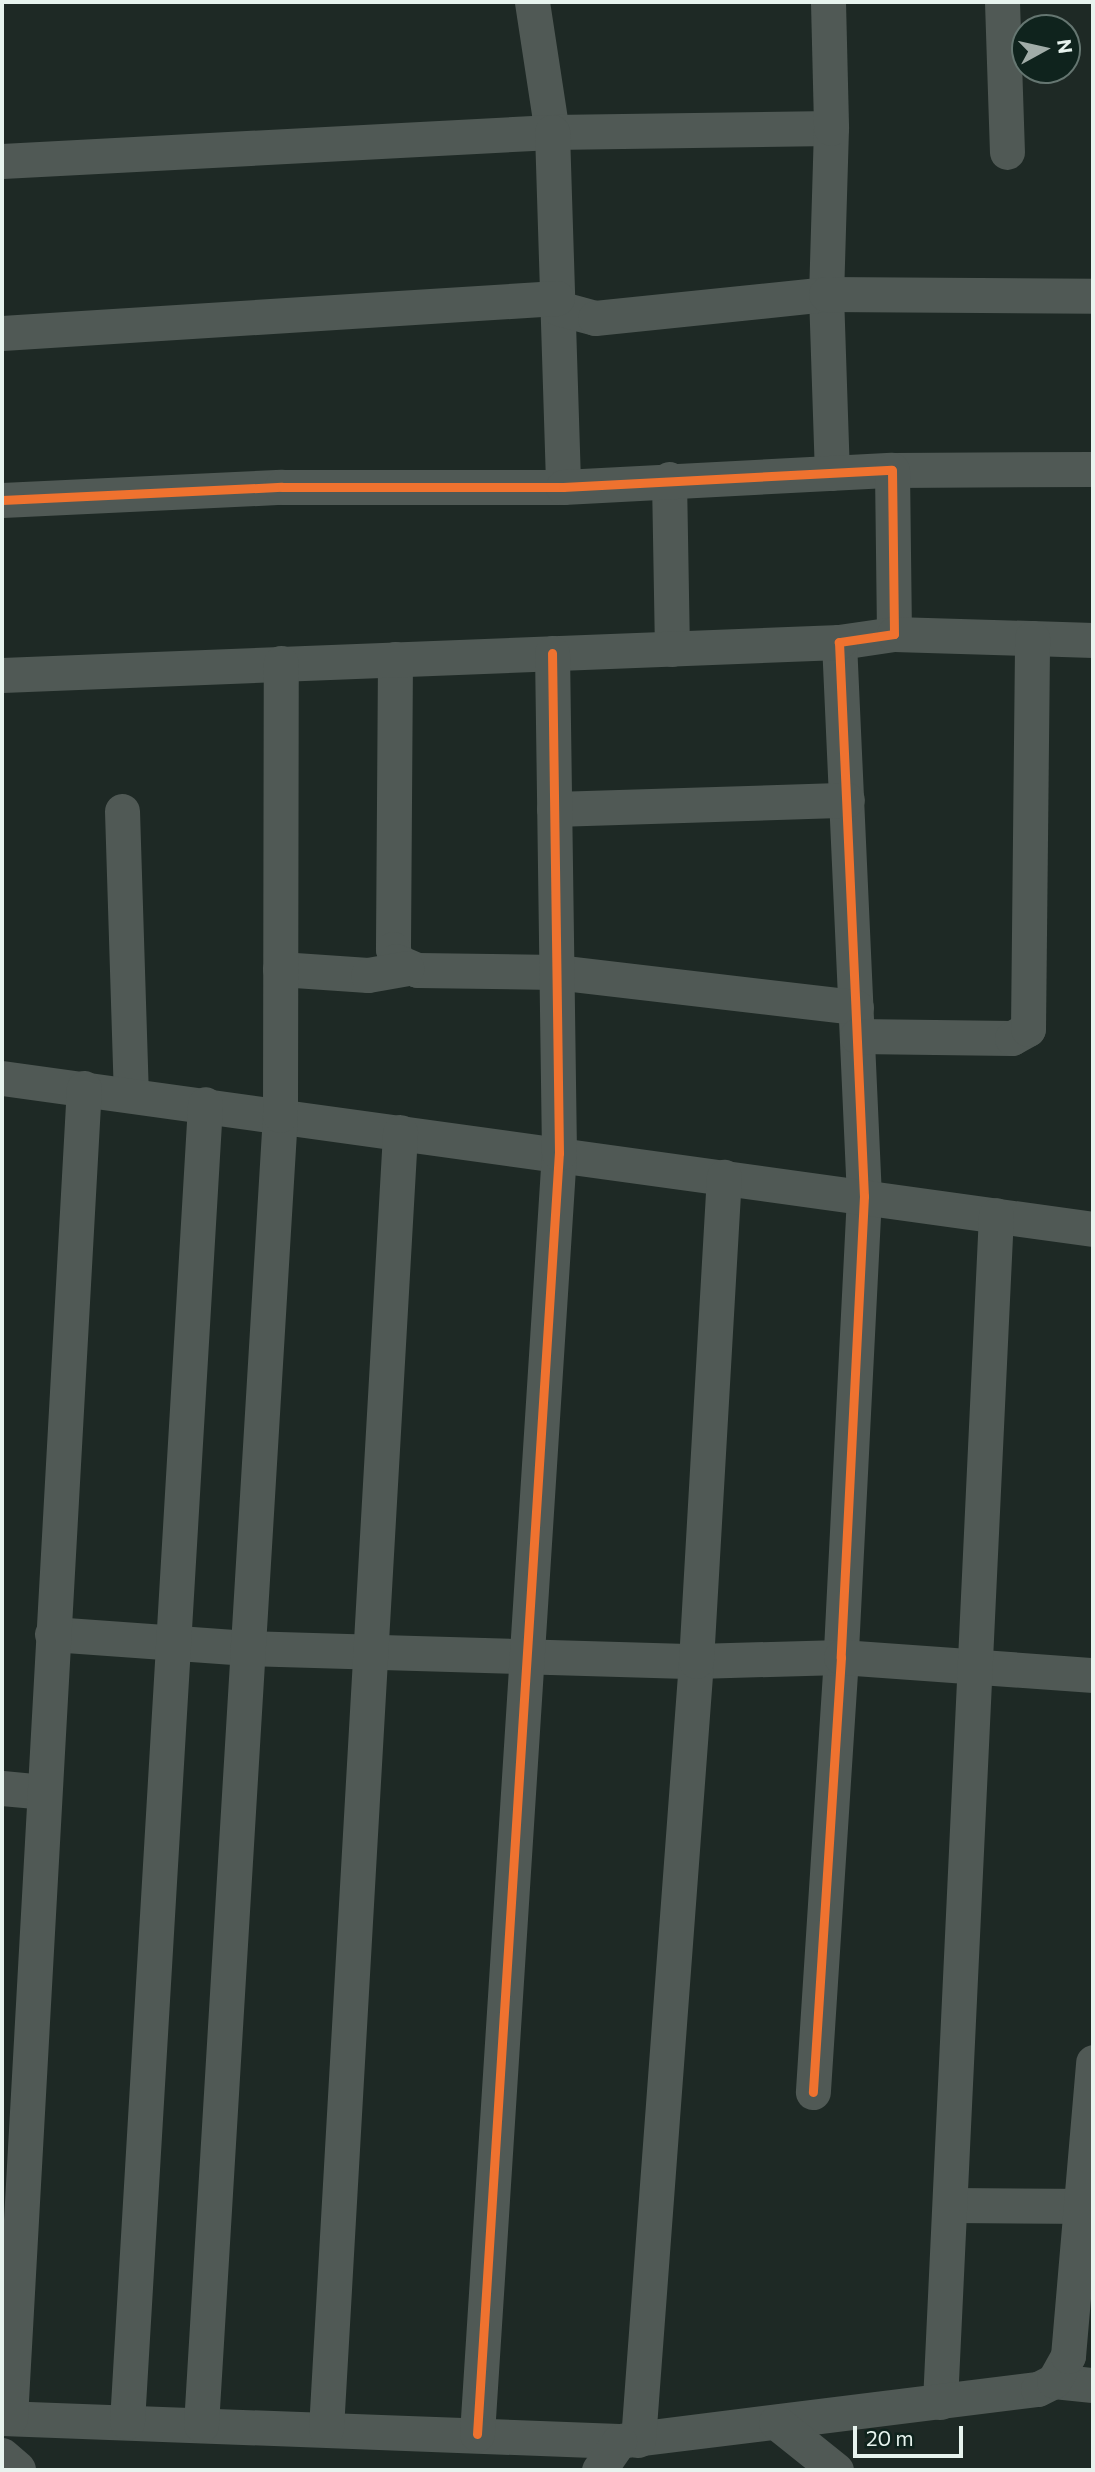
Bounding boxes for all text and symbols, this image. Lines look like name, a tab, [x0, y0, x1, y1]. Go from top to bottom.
north arrow	[1011, 14, 1081, 84]
text: N	[1053, 38, 1078, 55]
scale bar	[857, 2412, 967, 2456]
text: 20 m	[866, 2425, 914, 2450]

